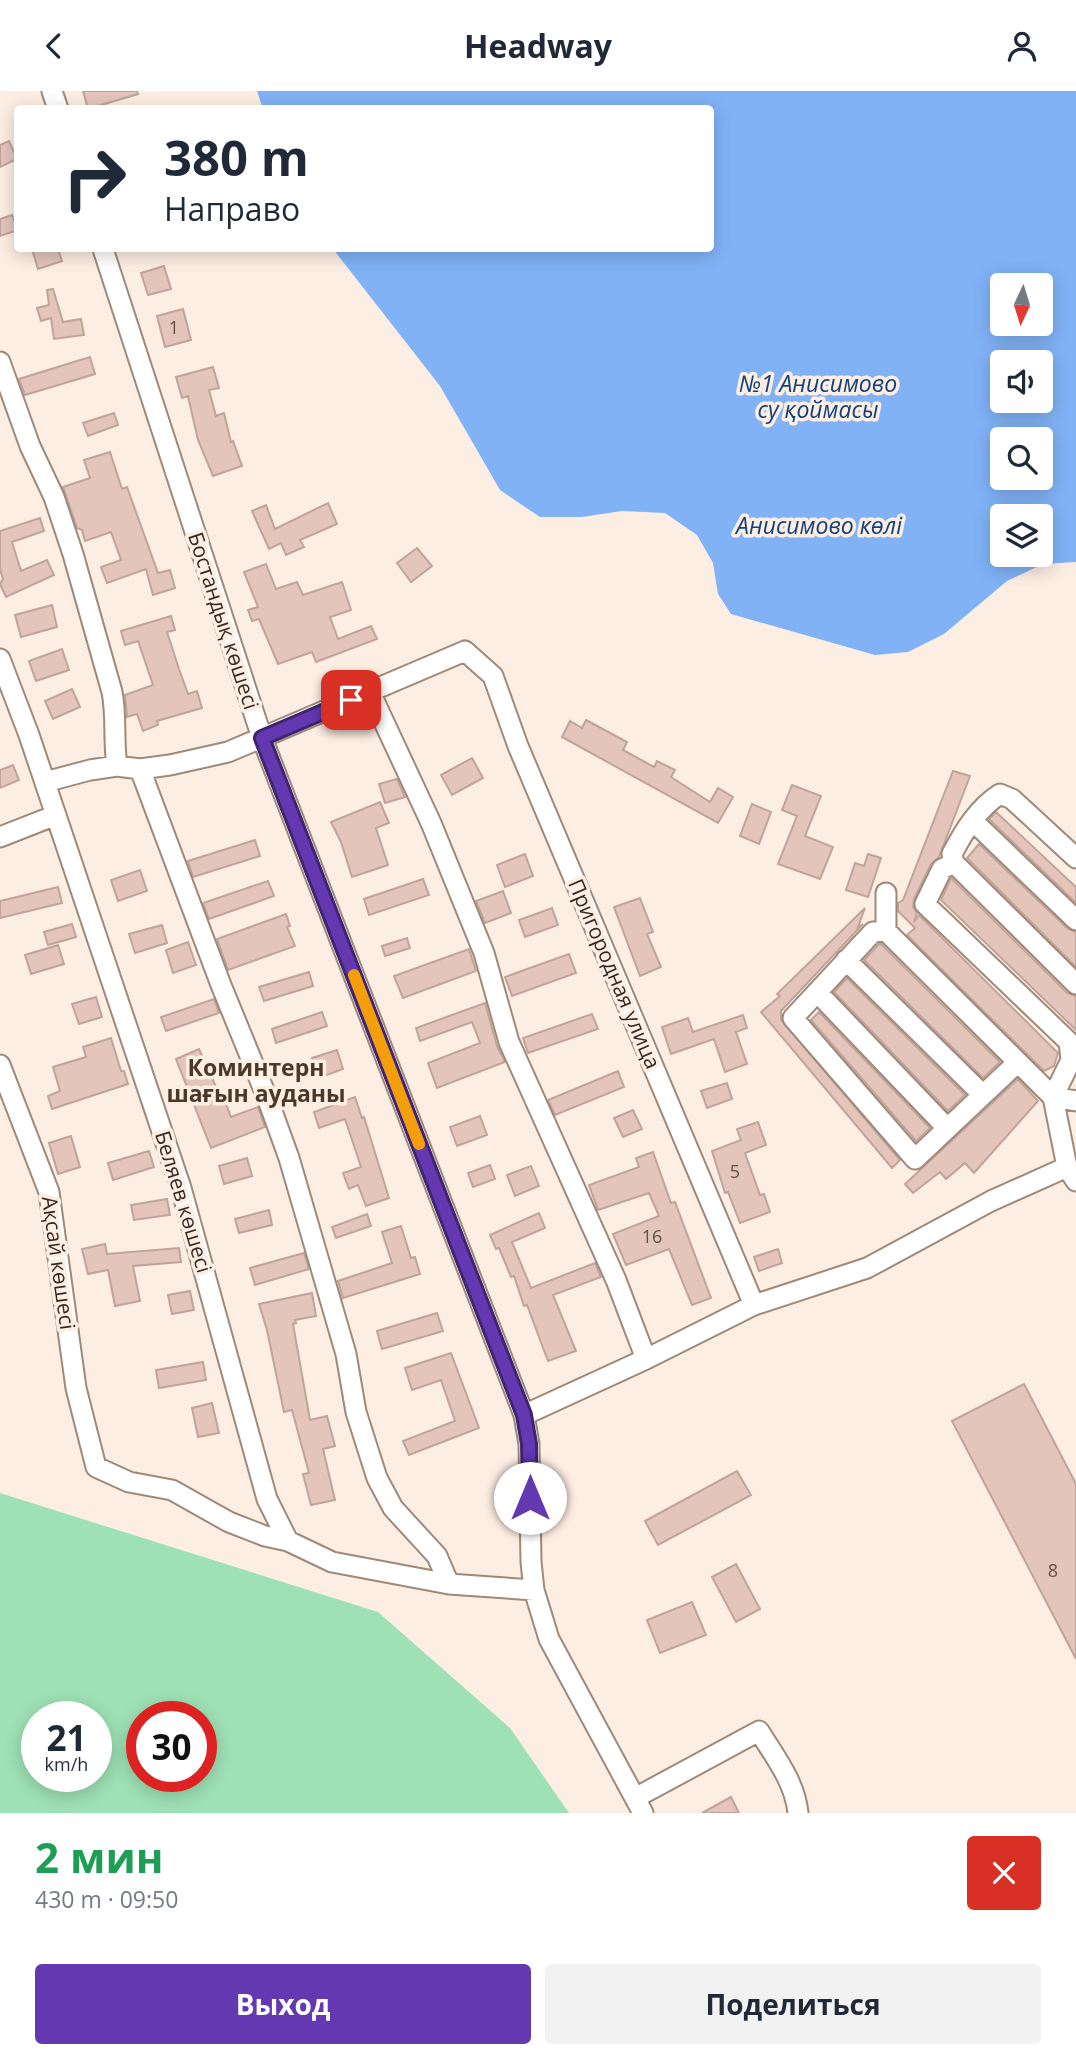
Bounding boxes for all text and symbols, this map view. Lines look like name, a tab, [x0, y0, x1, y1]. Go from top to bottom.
text: Headway	[464, 24, 612, 67]
icon: back	[35, 27, 73, 65]
icon: person	[1003, 27, 1041, 65]
text: 380 m	[164, 124, 309, 190]
icon: right	[49, 133, 140, 224]
text: Направо	[164, 187, 300, 230]
north arrow	[990, 273, 1054, 336]
map controls	[990, 273, 1053, 567]
house number: 1	[169, 315, 179, 339]
button: sound	[990, 350, 1053, 413]
water label: №1 Анисимово су қоймасы	[739, 367, 897, 425]
button: search	[990, 427, 1053, 490]
button: layers	[990, 504, 1053, 567]
water label: Анисимово көлі	[734, 509, 903, 541]
street label: Бостандық көшесі	[182, 528, 266, 713]
pin	[321, 670, 381, 730]
icon: arrive	[332, 681, 370, 719]
street label: Пригородная улица	[562, 874, 668, 1073]
district label: Коминтерн шағын ауданы	[166, 1051, 346, 1109]
street label: Беляев көшесі	[149, 1127, 219, 1276]
house number: 5	[730, 1159, 740, 1183]
street label: Ақсай көшесі	[36, 1194, 82, 1331]
house number: 16	[642, 1224, 662, 1248]
position arrow	[493, 1461, 567, 1535]
house number: 8	[1048, 1558, 1058, 1582]
speed limit sign: 30	[126, 1701, 217, 1792]
text: 21	[46, 1714, 87, 1761]
text: km/h	[45, 1752, 88, 1776]
text: 2 мин	[35, 1828, 163, 1885]
button: close	[967, 1836, 1041, 1910]
text: 430 m · 09:50	[35, 1883, 178, 1915]
button: Выход	[35, 1964, 531, 2044]
button: Поделиться	[545, 1964, 1041, 2044]

